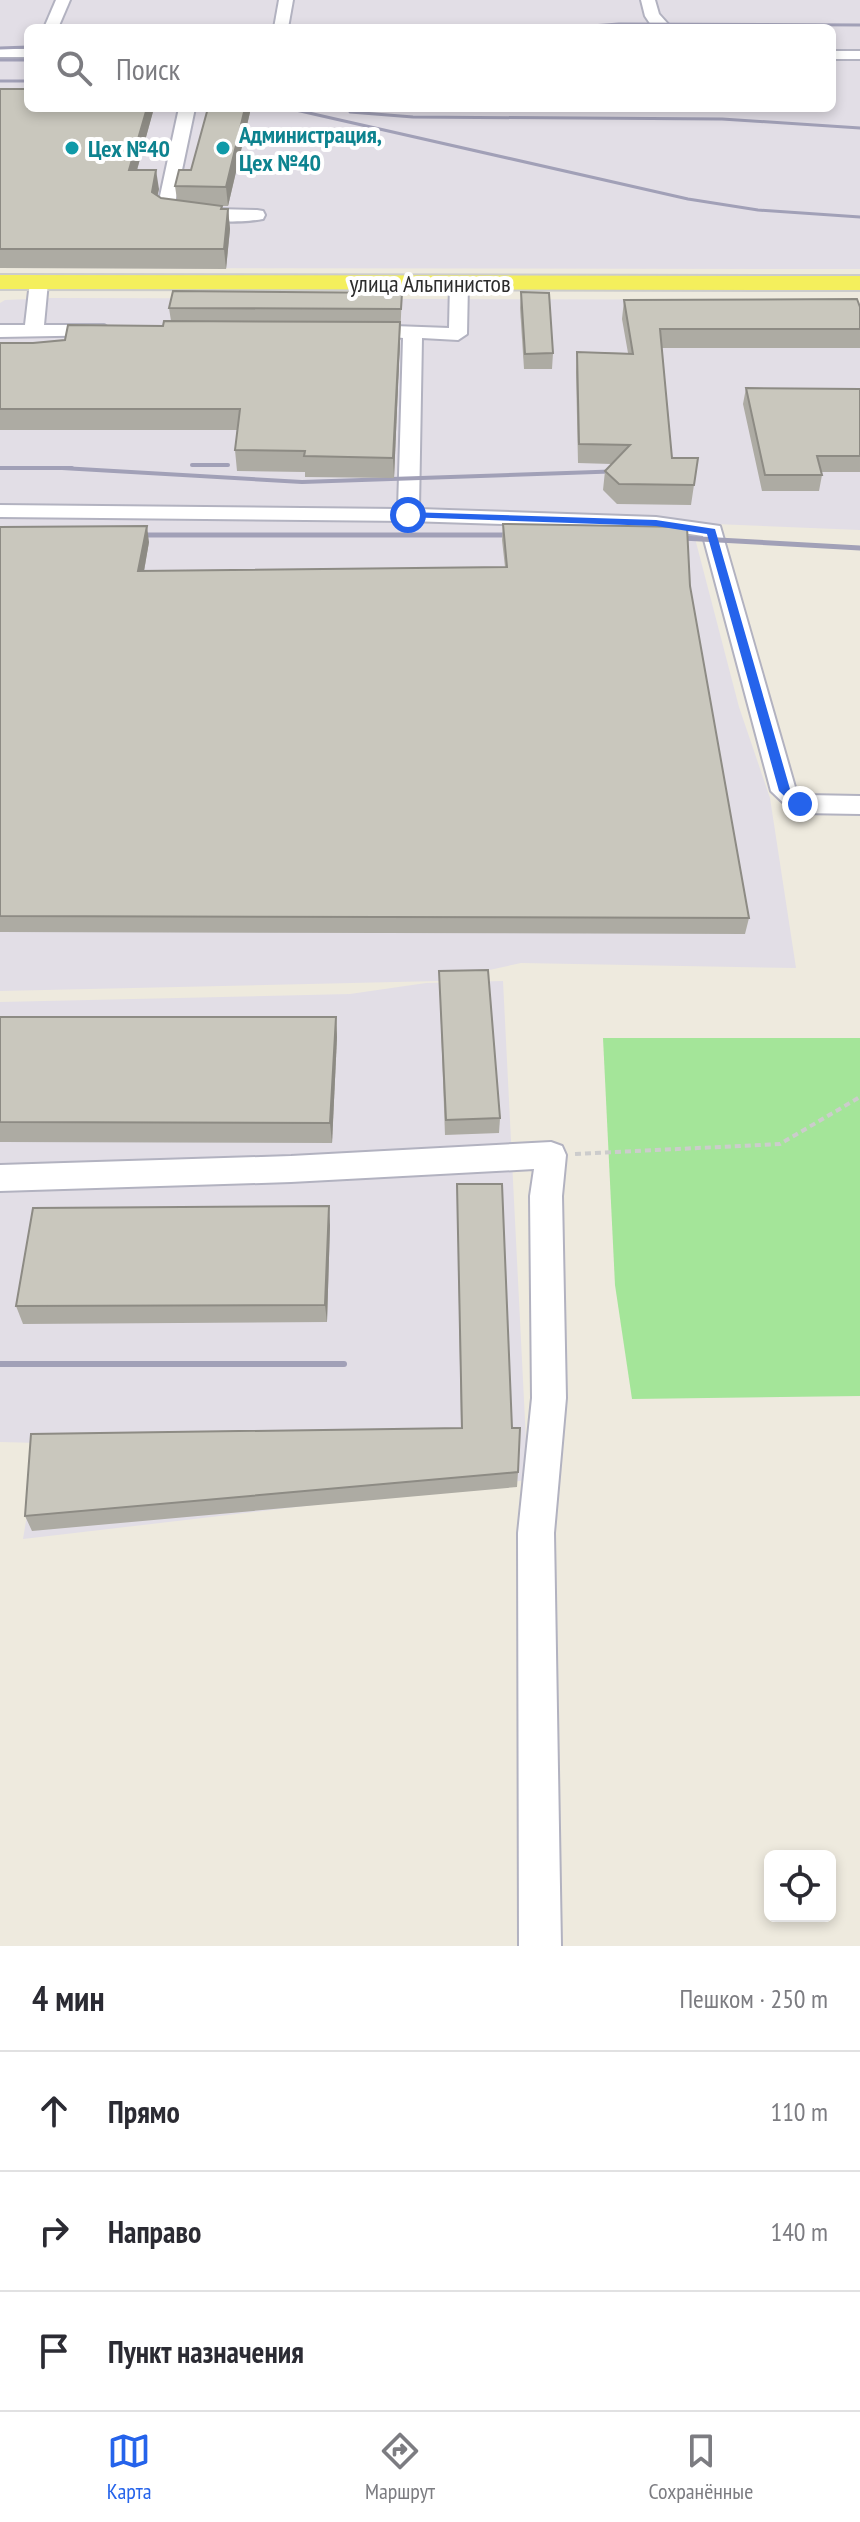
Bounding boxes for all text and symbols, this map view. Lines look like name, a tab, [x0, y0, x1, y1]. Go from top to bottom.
search box	[24, 24, 836, 112]
icon: search	[52, 46, 96, 90]
text: Поиск	[116, 49, 180, 88]
place label: Администрация, Цех №40	[238, 119, 382, 178]
place label: Цех №40	[88, 133, 170, 164]
marker: Цех №40	[63, 139, 81, 157]
marker: Администрация, Цех №40	[214, 139, 232, 157]
street label: улица Альпинистов	[349, 268, 511, 299]
route start	[390, 497, 426, 533]
route end	[782, 786, 818, 822]
map controls	[764, 1850, 836, 1922]
button: locate	[764, 1850, 836, 1922]
text: 4 мин	[32, 1976, 105, 2020]
text: Пешком · 250 m	[679, 1982, 828, 2015]
icon: ahead	[32, 2089, 76, 2133]
text: Прямо	[108, 2092, 180, 2131]
text: 110 m	[770, 2095, 828, 2128]
icon: right	[32, 2209, 76, 2253]
text: Направо	[108, 2212, 201, 2251]
text: 140 m	[770, 2215, 828, 2248]
icon: arrive	[32, 2329, 76, 2373]
text: Пункт назначения	[108, 2332, 304, 2371]
tab: Карта	[107, 2429, 152, 2505]
tab: Маршрут	[365, 2429, 435, 2505]
tab: Сохранённые	[649, 2429, 753, 2505]

